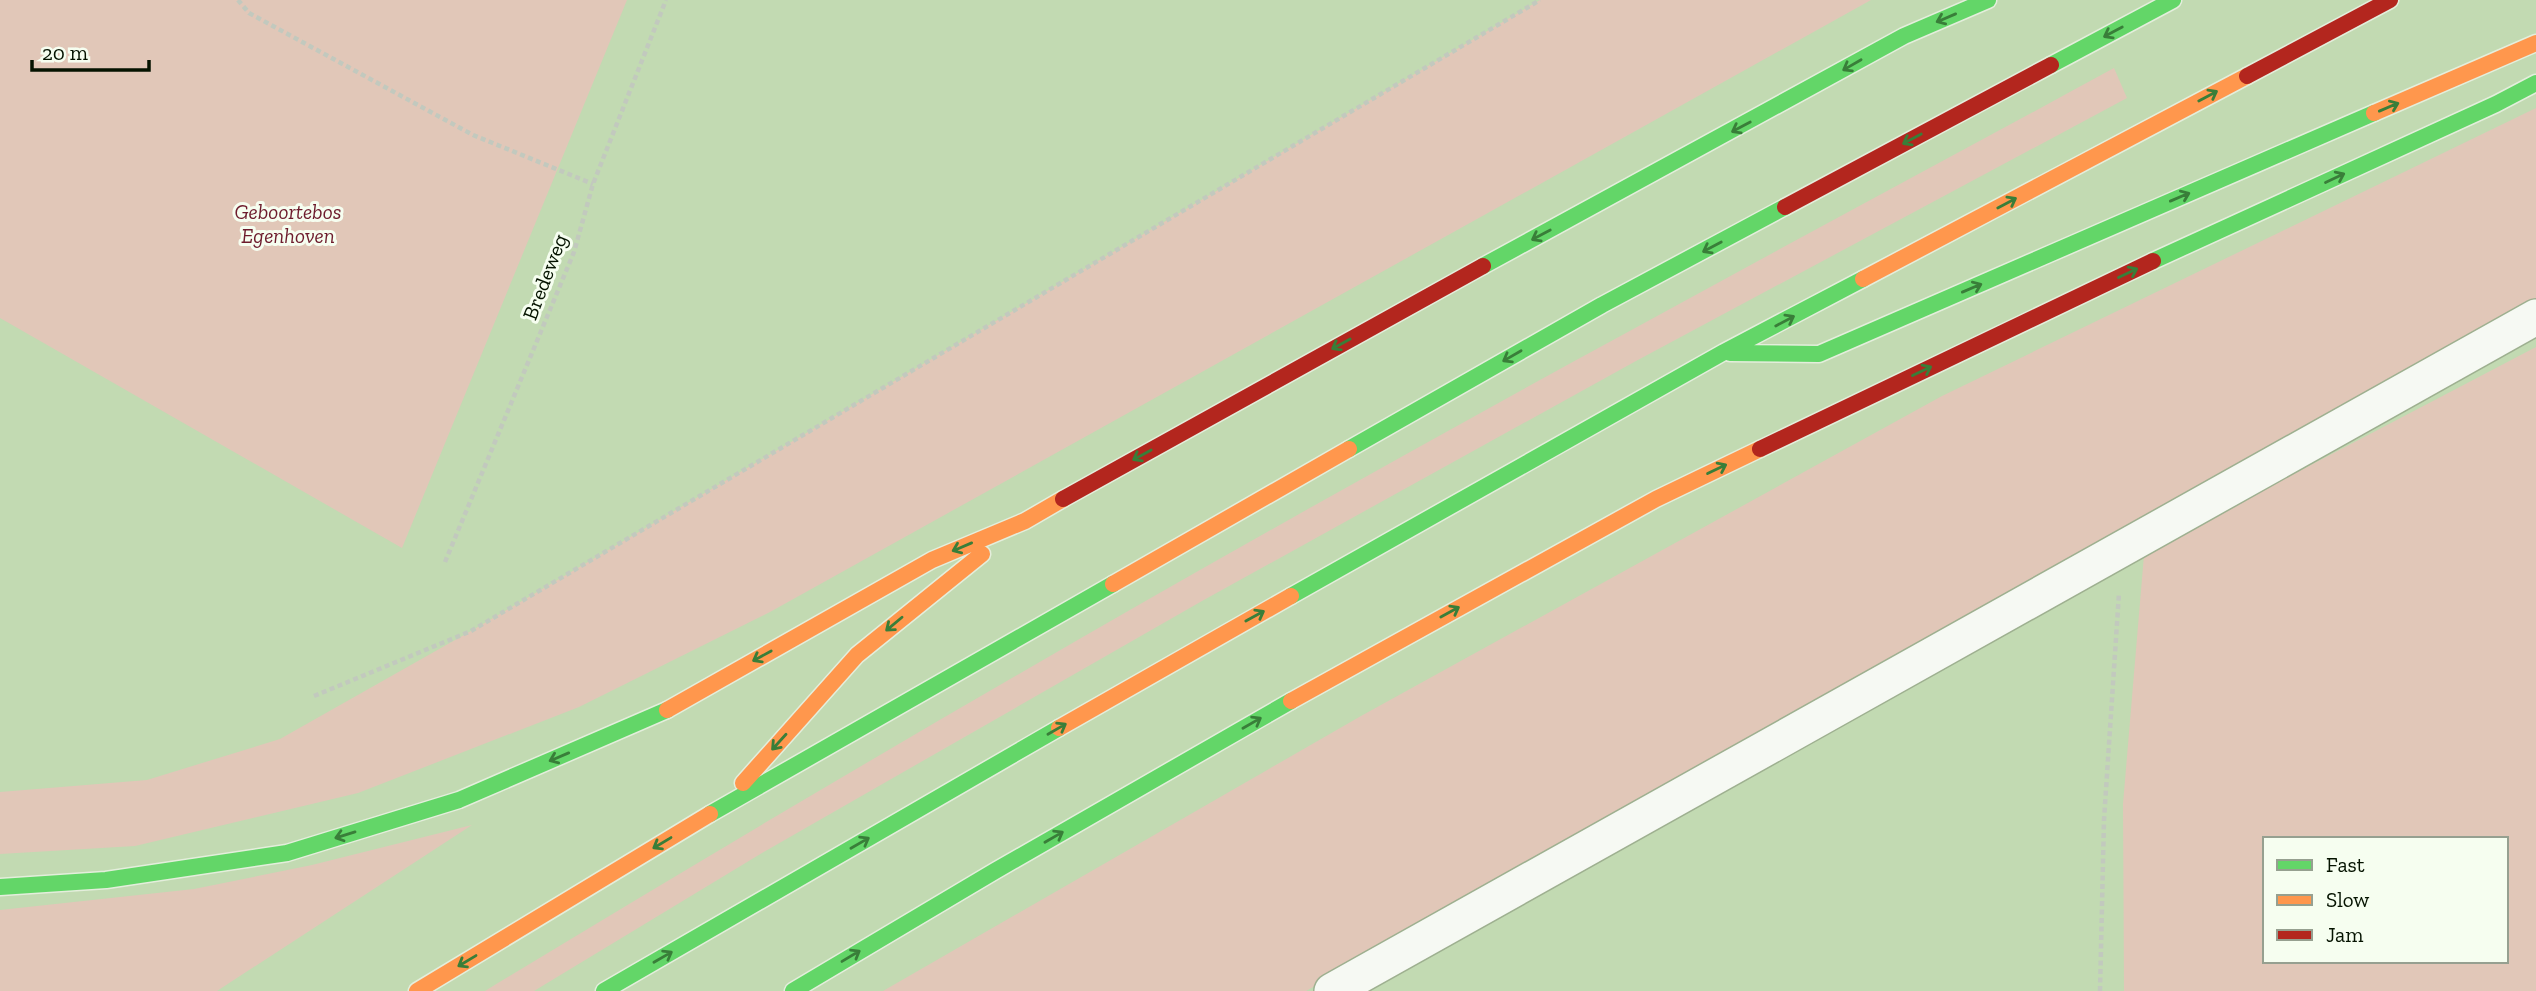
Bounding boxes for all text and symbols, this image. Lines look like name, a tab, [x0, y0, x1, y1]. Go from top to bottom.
one-way arrow	[1936, 12, 1957, 25]
one-way arrow	[2103, 26, 2124, 39]
scale bar	[32, 28, 149, 72]
text: 20 m	[42, 40, 88, 65]
one-way arrow	[1843, 58, 1863, 72]
one-way arrow	[2198, 89, 2218, 103]
one-way arrow	[2378, 100, 2399, 113]
one-way arrow	[1731, 120, 1752, 134]
one-way arrow	[1903, 133, 1923, 147]
one-way arrow	[2323, 171, 2345, 184]
one-way arrow	[2169, 190, 2191, 203]
one-way arrow	[1996, 195, 2017, 209]
park label: Geboortebos Egenhoven	[234, 199, 342, 248]
one-way arrow	[1531, 228, 1551, 242]
street label: Bredeweg	[517, 230, 572, 323]
one-way arrow	[1702, 240, 1722, 254]
one-way arrow	[2117, 266, 2138, 279]
one-way arrow	[1960, 281, 1982, 294]
one-way arrow	[1774, 313, 1794, 327]
one-way arrow	[1331, 338, 1352, 351]
one-way arrow	[1503, 349, 1523, 363]
one-way arrow	[1911, 363, 1932, 377]
one-way arrow	[1133, 448, 1153, 462]
one-way arrow	[1706, 462, 1727, 476]
one-way arrow	[952, 542, 973, 555]
one-way arrow	[1439, 605, 1459, 619]
one-way arrow	[1244, 609, 1264, 623]
one-way arrow	[886, 616, 904, 632]
one-way arrow	[753, 649, 773, 663]
one-way arrow	[1241, 716, 1261, 730]
one-way arrow	[1046, 722, 1067, 735]
one-way arrow	[771, 733, 787, 751]
one-way arrow	[549, 751, 570, 764]
one-way arrow	[335, 830, 357, 842]
one-way arrow	[1044, 830, 1064, 844]
one-way arrow	[652, 836, 672, 850]
one-way arrow	[849, 836, 870, 849]
legend	[2263, 837, 2508, 963]
text: Fast	[2326, 852, 2365, 877]
text: Slow	[2326, 887, 2369, 912]
text: Jam	[2326, 922, 2363, 947]
one-way arrow	[841, 949, 861, 963]
one-way arrow	[653, 950, 673, 964]
one-way arrow	[458, 954, 478, 968]

